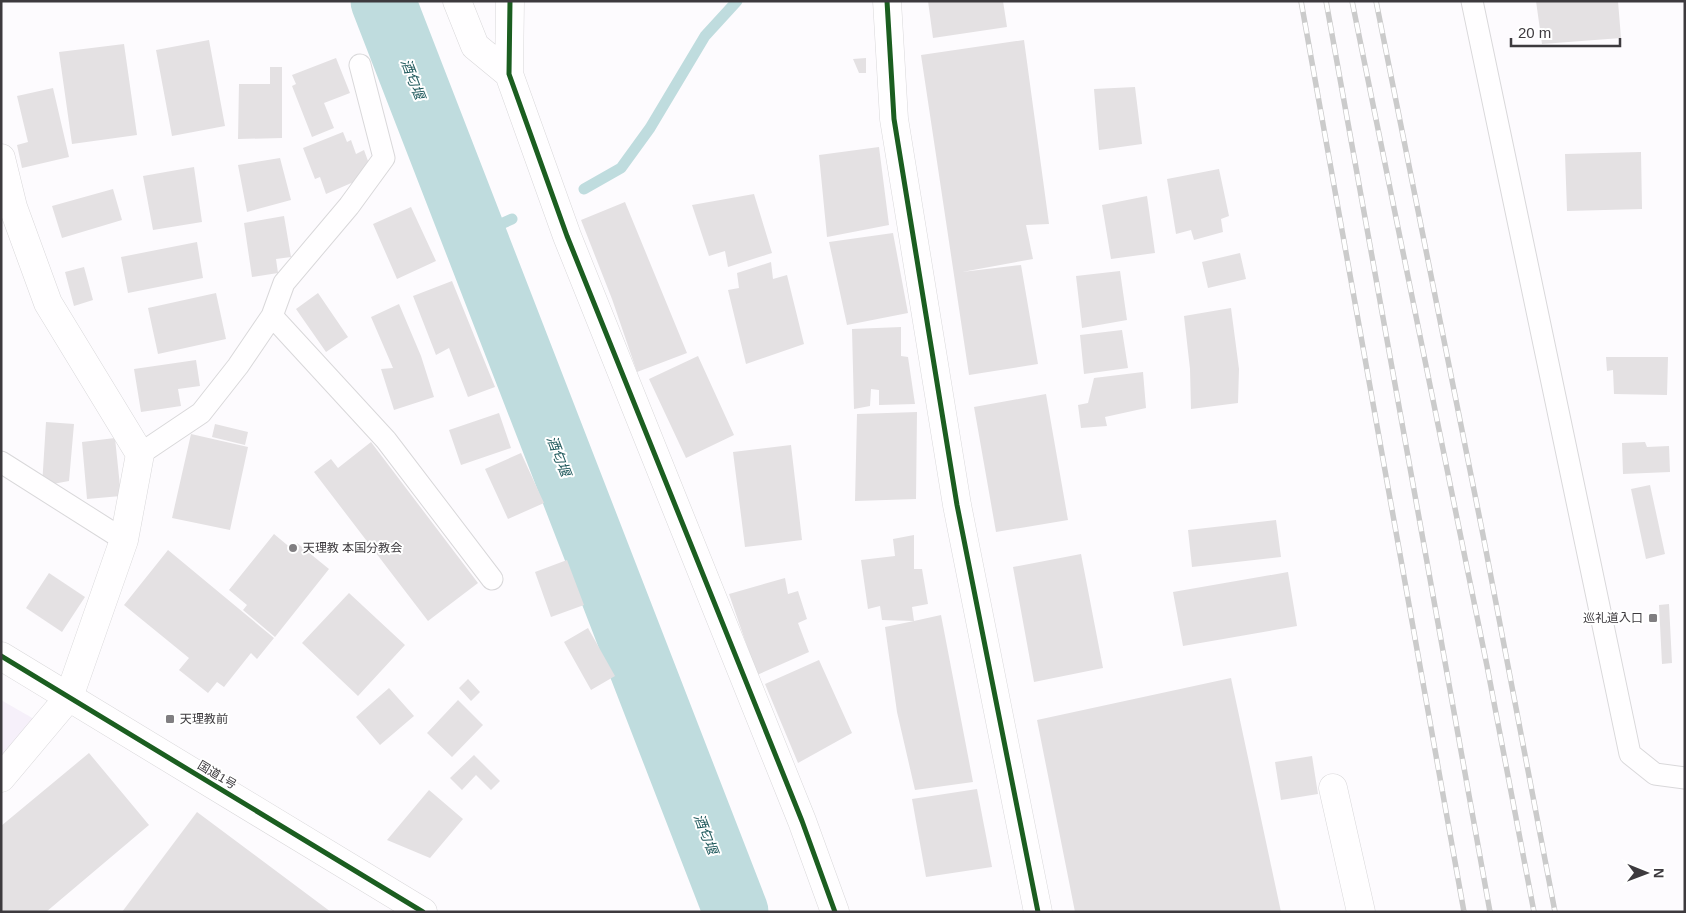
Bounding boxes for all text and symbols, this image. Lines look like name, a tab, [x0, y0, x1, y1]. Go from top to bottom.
scale bar	[1511, 15, 1620, 47]
text: 20 m	[1518, 24, 1551, 41]
water label: 酒匂堰	[398, 57, 429, 104]
water label: 酒匂堰	[544, 434, 575, 481]
place label: 天理教 本国分教会	[303, 541, 402, 555]
marker: 天理教 本国分教会	[287, 542, 299, 554]
place label: 巡礼道入口	[1583, 611, 1643, 625]
marker: 巡礼道入口	[1647, 612, 1659, 624]
place label: 天理教前	[180, 712, 228, 726]
marker: 天理教前	[164, 713, 176, 725]
street label: 国道1号	[195, 758, 239, 792]
water label: 酒匂堰	[691, 812, 722, 859]
north arrow	[1621, 848, 1671, 898]
text: N	[1651, 868, 1667, 878]

